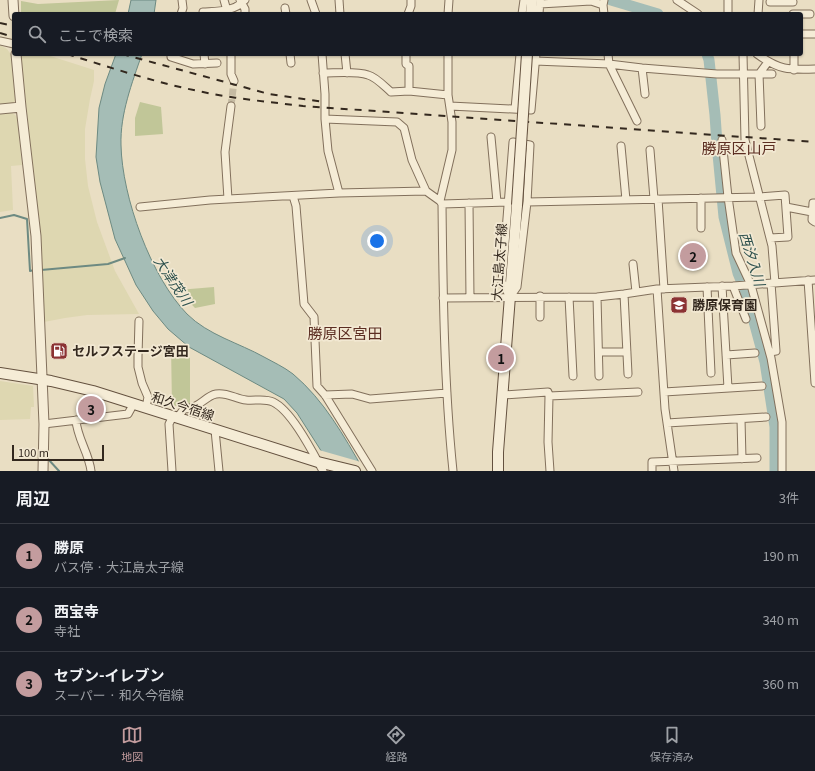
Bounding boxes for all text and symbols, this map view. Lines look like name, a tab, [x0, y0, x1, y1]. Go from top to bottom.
search box	[12, 12, 803, 56]
icon: search	[26, 23, 48, 45]
text: ここで検索	[58, 24, 133, 45]
district label: 勝原区山戸	[701, 137, 777, 158]
street label: 大江島太子線	[486, 222, 511, 302]
water label: 西汐入川	[735, 229, 771, 290]
your location	[367, 231, 387, 251]
pin: 2	[680, 241, 706, 271]
water label: 大津茂川	[150, 252, 199, 311]
school or university icon: 勝原保育園	[669, 295, 689, 315]
place label: 勝原保育園	[692, 295, 757, 314]
district label: 勝原区宮田	[307, 322, 383, 343]
fuel station icon: セルフステージ宮田	[49, 341, 69, 361]
place label: セルフステージ宮田	[72, 341, 189, 360]
pin: 1	[488, 343, 514, 373]
street label: 和久今宿線	[149, 386, 217, 425]
pin: 3	[78, 394, 104, 424]
scale bar	[12, 443, 104, 462]
text: 100 m	[18, 444, 49, 460]
text: 周辺	[16, 485, 50, 510]
text: 3件	[779, 488, 799, 507]
text: 勝原	[54, 536, 84, 557]
text: 1	[25, 546, 33, 565]
text: 190 m	[762, 546, 799, 565]
text: バス停 · 大江島太子線	[54, 557, 184, 576]
text: 西宝寺	[54, 600, 99, 621]
text: 2	[25, 610, 33, 629]
text: 340 m	[762, 610, 799, 629]
text: 寺社	[54, 621, 80, 640]
text: セブン-イレブン	[54, 664, 165, 685]
text: 3	[25, 674, 33, 693]
text: 360 m	[762, 674, 799, 693]
text: スーパー · 和久今宿線	[54, 685, 184, 704]
tab: 地図	[121, 724, 143, 764]
tab: 経路	[385, 724, 407, 764]
tab: 保存済み	[650, 724, 694, 764]

